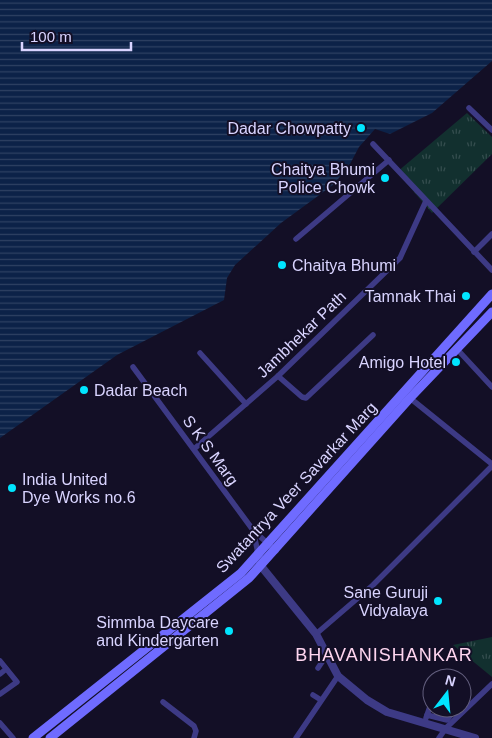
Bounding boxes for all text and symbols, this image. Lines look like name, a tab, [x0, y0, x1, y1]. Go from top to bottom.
scale bar	[22, 20, 131, 52]
text: 100 m	[30, 28, 72, 45]
place label: Dadar Chowpatty	[227, 120, 351, 137]
marker: Dadar Chowpatty	[355, 122, 367, 134]
place label: Chaitya Bhumi Police Chowk	[271, 161, 376, 196]
marker: Chaitya Bhumi Police Chowk	[379, 172, 391, 184]
place label: Chaitya Bhumi	[292, 257, 396, 274]
marker: Chaitya Bhumi	[276, 259, 288, 271]
street label: Jambhekar Path	[254, 288, 349, 381]
place label: Tamnak Thai	[365, 288, 456, 305]
marker: Tamnak Thai	[460, 290, 472, 302]
place label: Amigo Hotel	[359, 354, 446, 371]
marker: Amigo Hotel	[450, 356, 462, 368]
place label: Dadar Beach	[94, 382, 187, 399]
marker: Dadar Beach	[78, 384, 90, 396]
street label: Swatantrya Veer Savarkar Marg	[213, 399, 380, 576]
street label: S K S Marg	[180, 412, 242, 488]
place label: India United Dye Works no.6	[22, 471, 136, 506]
marker: India United Dye Works no.6	[6, 482, 18, 494]
place label: Sane Guruji Vidyalaya	[344, 584, 428, 619]
marker: Sane Guruji Vidyalaya	[432, 595, 444, 607]
place label: Simmba Daycare and Kindergarten	[96, 614, 219, 649]
marker: Simmba Daycare and Kindergarten	[223, 625, 235, 637]
district label: BHAVANISHANKAR	[295, 645, 473, 665]
north arrow	[422, 668, 472, 718]
text: N	[444, 671, 458, 690]

